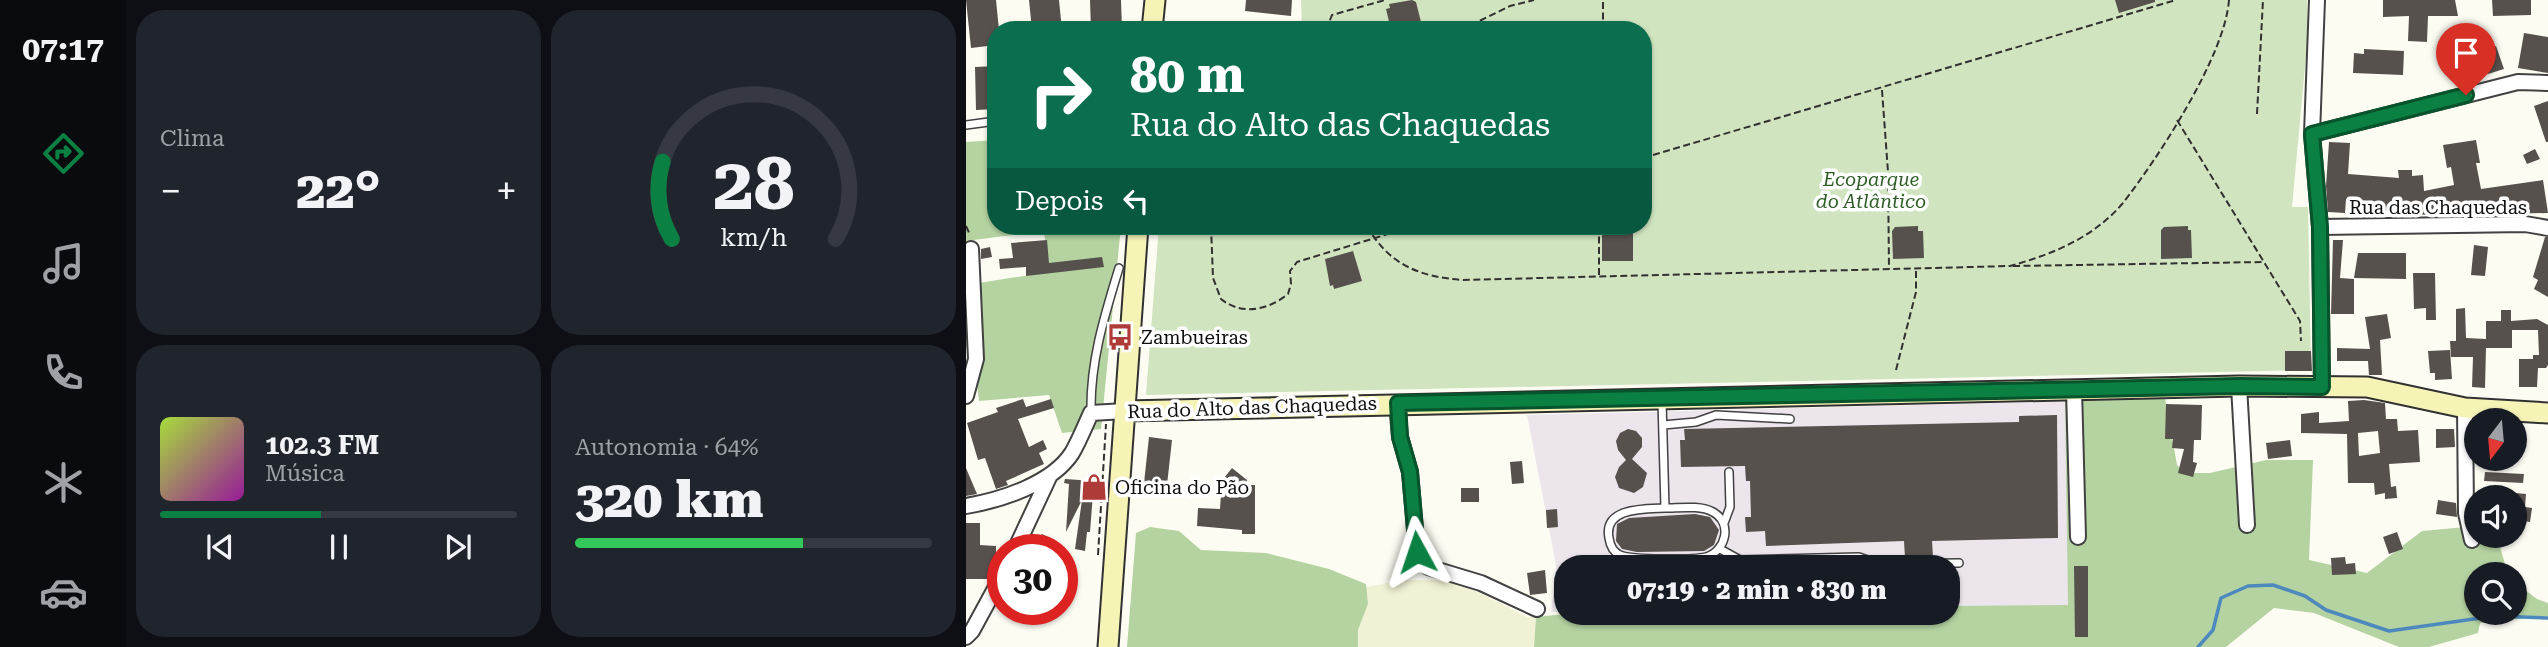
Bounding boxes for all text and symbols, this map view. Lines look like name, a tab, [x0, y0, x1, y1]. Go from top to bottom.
pin	[2436, 23, 2496, 95]
text: 07:17	[22, 30, 104, 68]
icon: arrive	[2447, 34, 2485, 72]
text: 80 m	[1130, 47, 1245, 104]
icon: right	[1015, 49, 1106, 140]
text: Rua do Alto das Chaquedas	[1130, 106, 1550, 144]
text: Clima	[160, 125, 224, 152]
icon: directions	[39, 129, 88, 178]
text: 28	[713, 142, 794, 227]
text: 22°	[296, 160, 381, 221]
park label: Ecoparque do Atlântico	[1816, 168, 1926, 213]
text: −	[160, 169, 181, 213]
text: +	[496, 169, 517, 213]
icon: left	[1117, 182, 1155, 220]
text: Depois	[1015, 186, 1103, 216]
street label: Rua das Chaquedas	[2349, 196, 2527, 219]
text: km/h	[720, 222, 787, 251]
icon: music	[39, 239, 88, 288]
bus stop icon: Zambueiras	[1105, 322, 1135, 352]
place label: Zambueiras	[1141, 326, 1248, 349]
icon: phone	[39, 348, 88, 397]
street label: Rua do Alto das Chaquedas	[1127, 392, 1377, 423]
north arrow	[2464, 408, 2527, 471]
map controls	[2464, 408, 2527, 625]
text: 102.3 FM	[265, 430, 379, 460]
text: Autonomia · 64%	[575, 434, 759, 461]
icon: climate	[39, 458, 88, 507]
text: Música	[265, 460, 345, 487]
text: 320 km	[575, 469, 763, 530]
shop icon: Oficina do Pão	[1079, 472, 1109, 502]
place label: Oficina do Pão	[1115, 476, 1249, 499]
button: sound	[2464, 485, 2527, 548]
position arrow	[1380, 515, 1454, 589]
icon: previous	[201, 528, 239, 566]
icon: pause	[320, 528, 358, 566]
icon: next	[439, 528, 477, 566]
speed limit sign: 30	[987, 534, 1078, 625]
button: search	[2464, 562, 2527, 625]
icon: car	[39, 568, 88, 617]
text: 07:19 · 2 min · 830 m	[1627, 575, 1887, 605]

